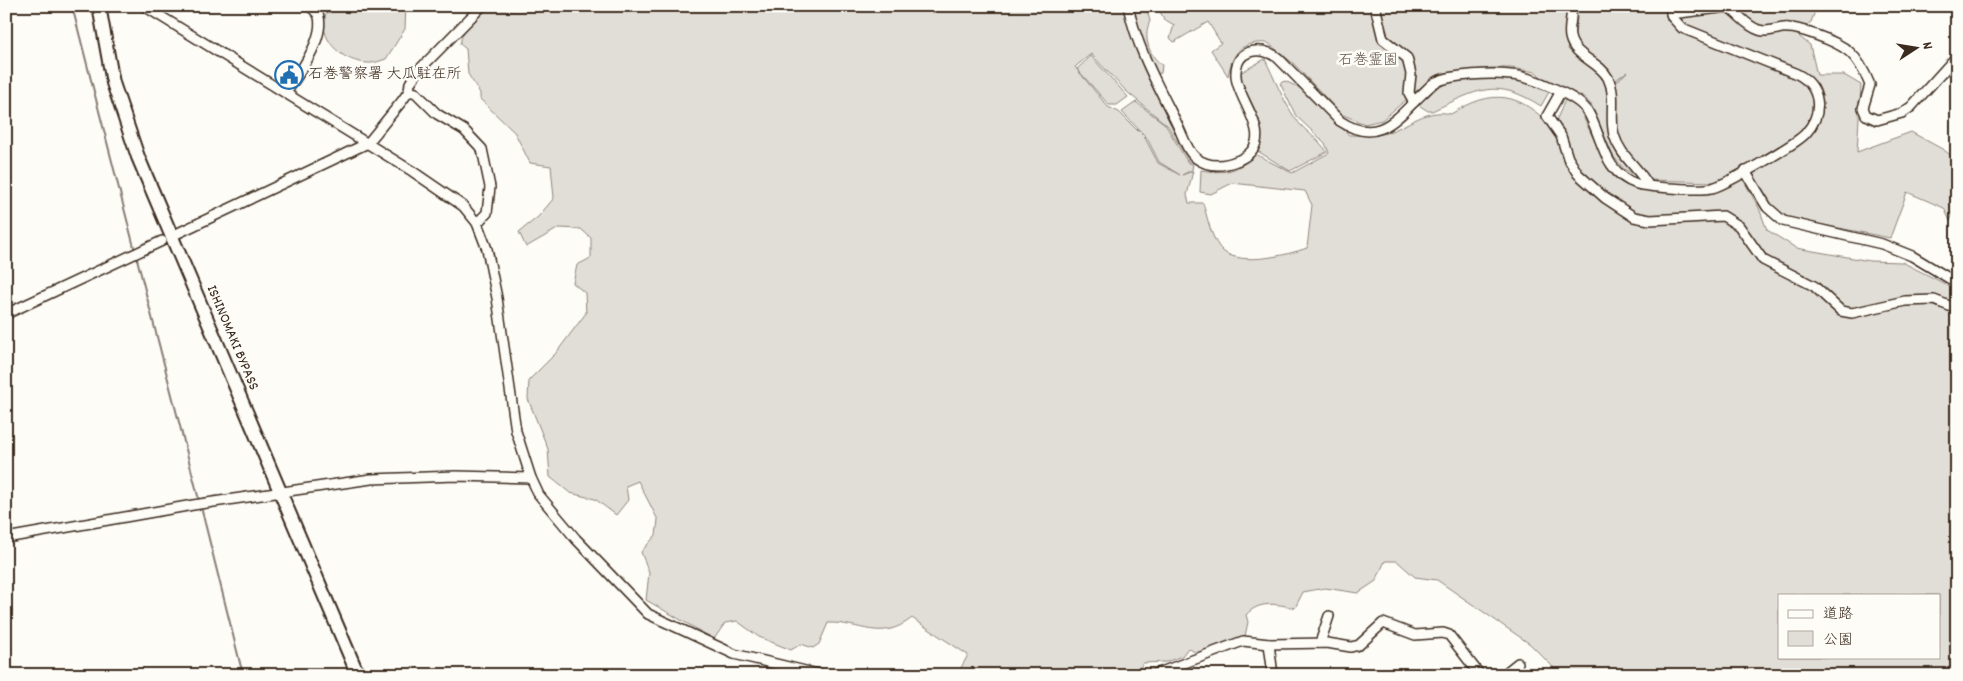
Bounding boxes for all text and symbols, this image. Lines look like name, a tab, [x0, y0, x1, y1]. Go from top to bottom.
north arrow	[1890, 22, 1940, 72]
text: N	[1916, 40, 1937, 51]
park label: 石巻霊園	[1338, 50, 1398, 72]
public building icon: 石巻警察署 大瓜駐在所	[274, 60, 304, 90]
place label: 石巻警察署 大瓜駐在所	[308, 64, 461, 86]
street label: ISHINOMAKI BYPASS	[200, 282, 264, 394]
legend	[1778, 594, 1940, 658]
text: 道路	[1823, 604, 1853, 626]
text: 公園	[1823, 630, 1853, 652]

